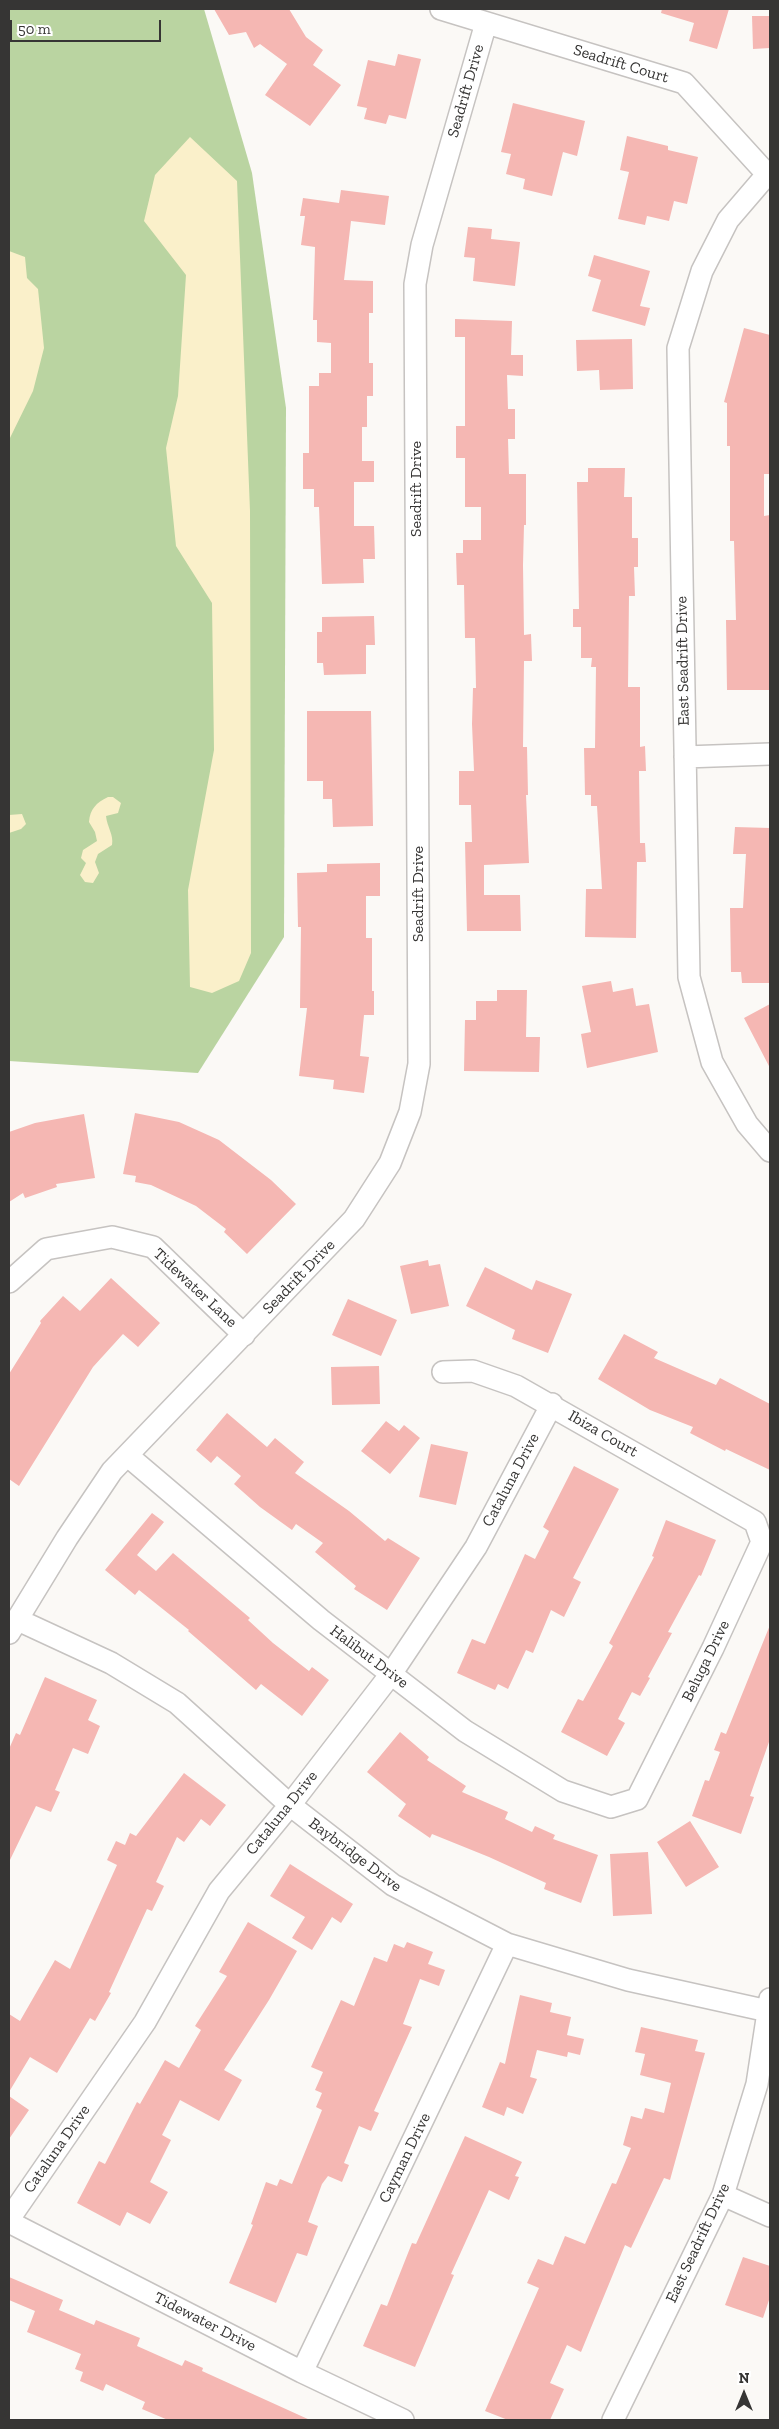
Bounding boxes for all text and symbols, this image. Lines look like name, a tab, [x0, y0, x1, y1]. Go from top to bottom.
scale bar	[12, 10, 164, 42]
text: 50 m	[18, 20, 51, 38]
street label: Seadrift Court	[571, 40, 671, 88]
street label: Seadrift Drive	[444, 42, 488, 140]
street label: Seadrift Drive	[406, 441, 426, 537]
street label: East Seadrift Drive	[672, 596, 694, 726]
street label: Seadrift Drive	[408, 846, 428, 942]
street label: Seadrift Drive	[259, 1236, 339, 1318]
street label: Tidewater Lane	[149, 1244, 241, 1332]
street label: Ibiza Court	[565, 1406, 641, 1462]
street label: Cataluna Drive	[478, 1430, 544, 1530]
street label: Beluga Drive	[678, 1617, 734, 1705]
street label: Halibut Drive	[326, 1621, 412, 1693]
street label: Cataluna Drive	[242, 1767, 322, 1859]
street label: Baybridge Drive	[305, 1814, 405, 1896]
street label: Cataluna Drive	[20, 2101, 94, 2197]
street label: Cayman Drive	[375, 2110, 435, 2206]
street label: East Seadrift Drive	[662, 2180, 734, 2306]
street label: Tidewater Drive	[151, 2288, 259, 2356]
north arrow	[719, 2369, 769, 2419]
text: N	[739, 2370, 749, 2387]

